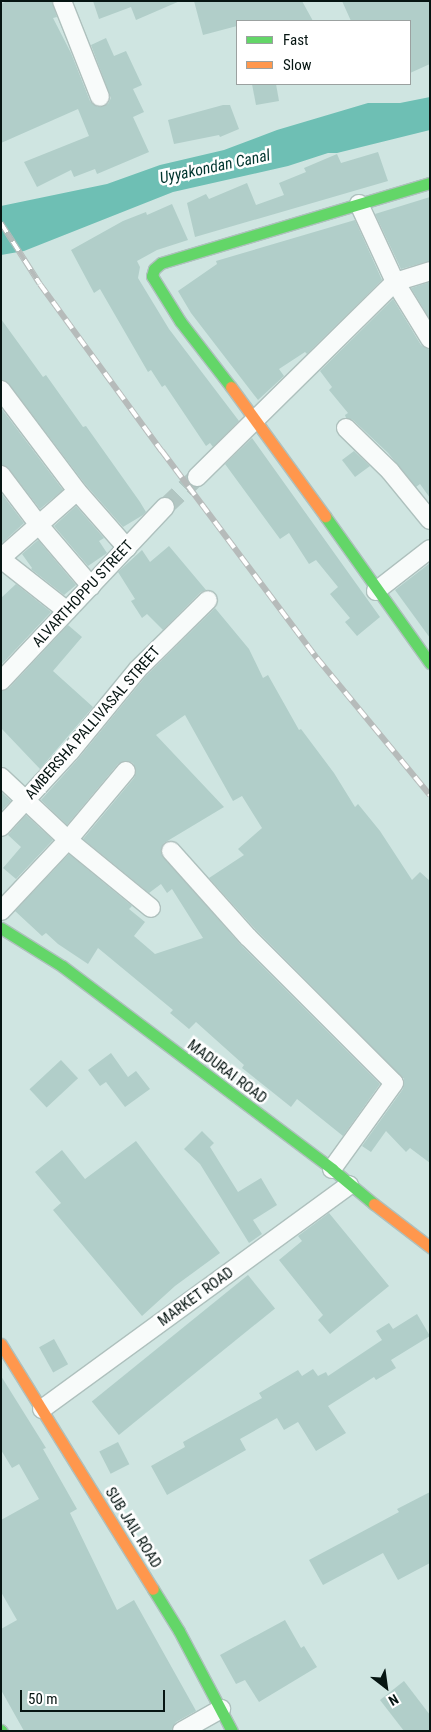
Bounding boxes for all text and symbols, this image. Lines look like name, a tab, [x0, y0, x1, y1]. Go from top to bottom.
legend	[236, 20, 411, 85]
text: Fast	[283, 31, 308, 49]
text: Slow	[283, 56, 312, 74]
water label: Uyyakondan Canal	[158, 146, 272, 188]
street label: ALVARTHOPPU STREET	[29, 537, 137, 651]
street label: AMBERSHA PALLIVASAL STREET	[22, 643, 164, 803]
street label: MADURAI ROAD	[184, 1036, 270, 1108]
street label: MARKET ROAD	[155, 1264, 237, 1330]
street label: SUB JAIL ROAD	[101, 1484, 165, 1572]
north arrow	[361, 1662, 411, 1712]
scale bar	[22, 1680, 168, 1712]
text: 50 m	[28, 1690, 58, 1708]
text: N	[386, 1691, 401, 1709]

